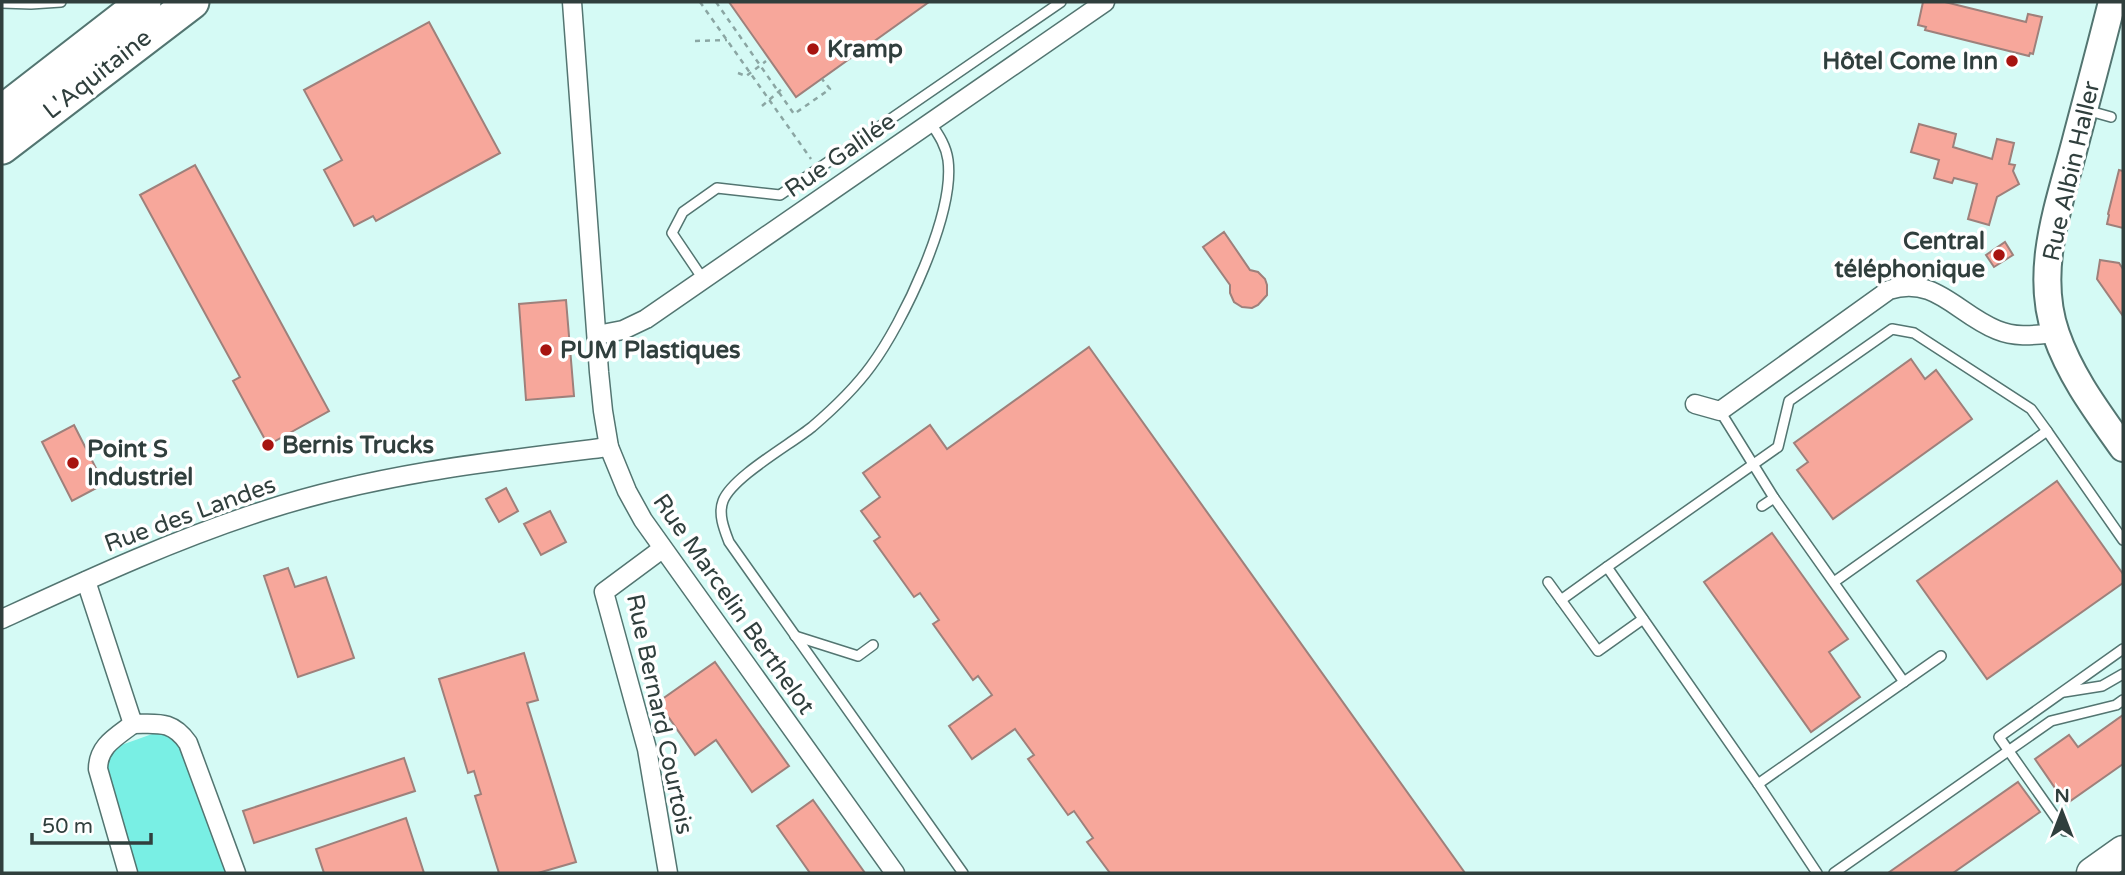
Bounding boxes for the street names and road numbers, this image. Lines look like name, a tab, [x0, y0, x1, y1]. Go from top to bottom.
street label: L'Aquitaine	[37, 23, 157, 126]
street label: Rue Albin Haller	[2037, 78, 2106, 264]
street label: Rue Galilée	[779, 107, 901, 204]
street label: Rue des Landes	[101, 470, 280, 559]
street label: Rue Marcelin Berthelot	[646, 488, 821, 720]
street label: Rue Bernard Courtois	[620, 591, 699, 837]

